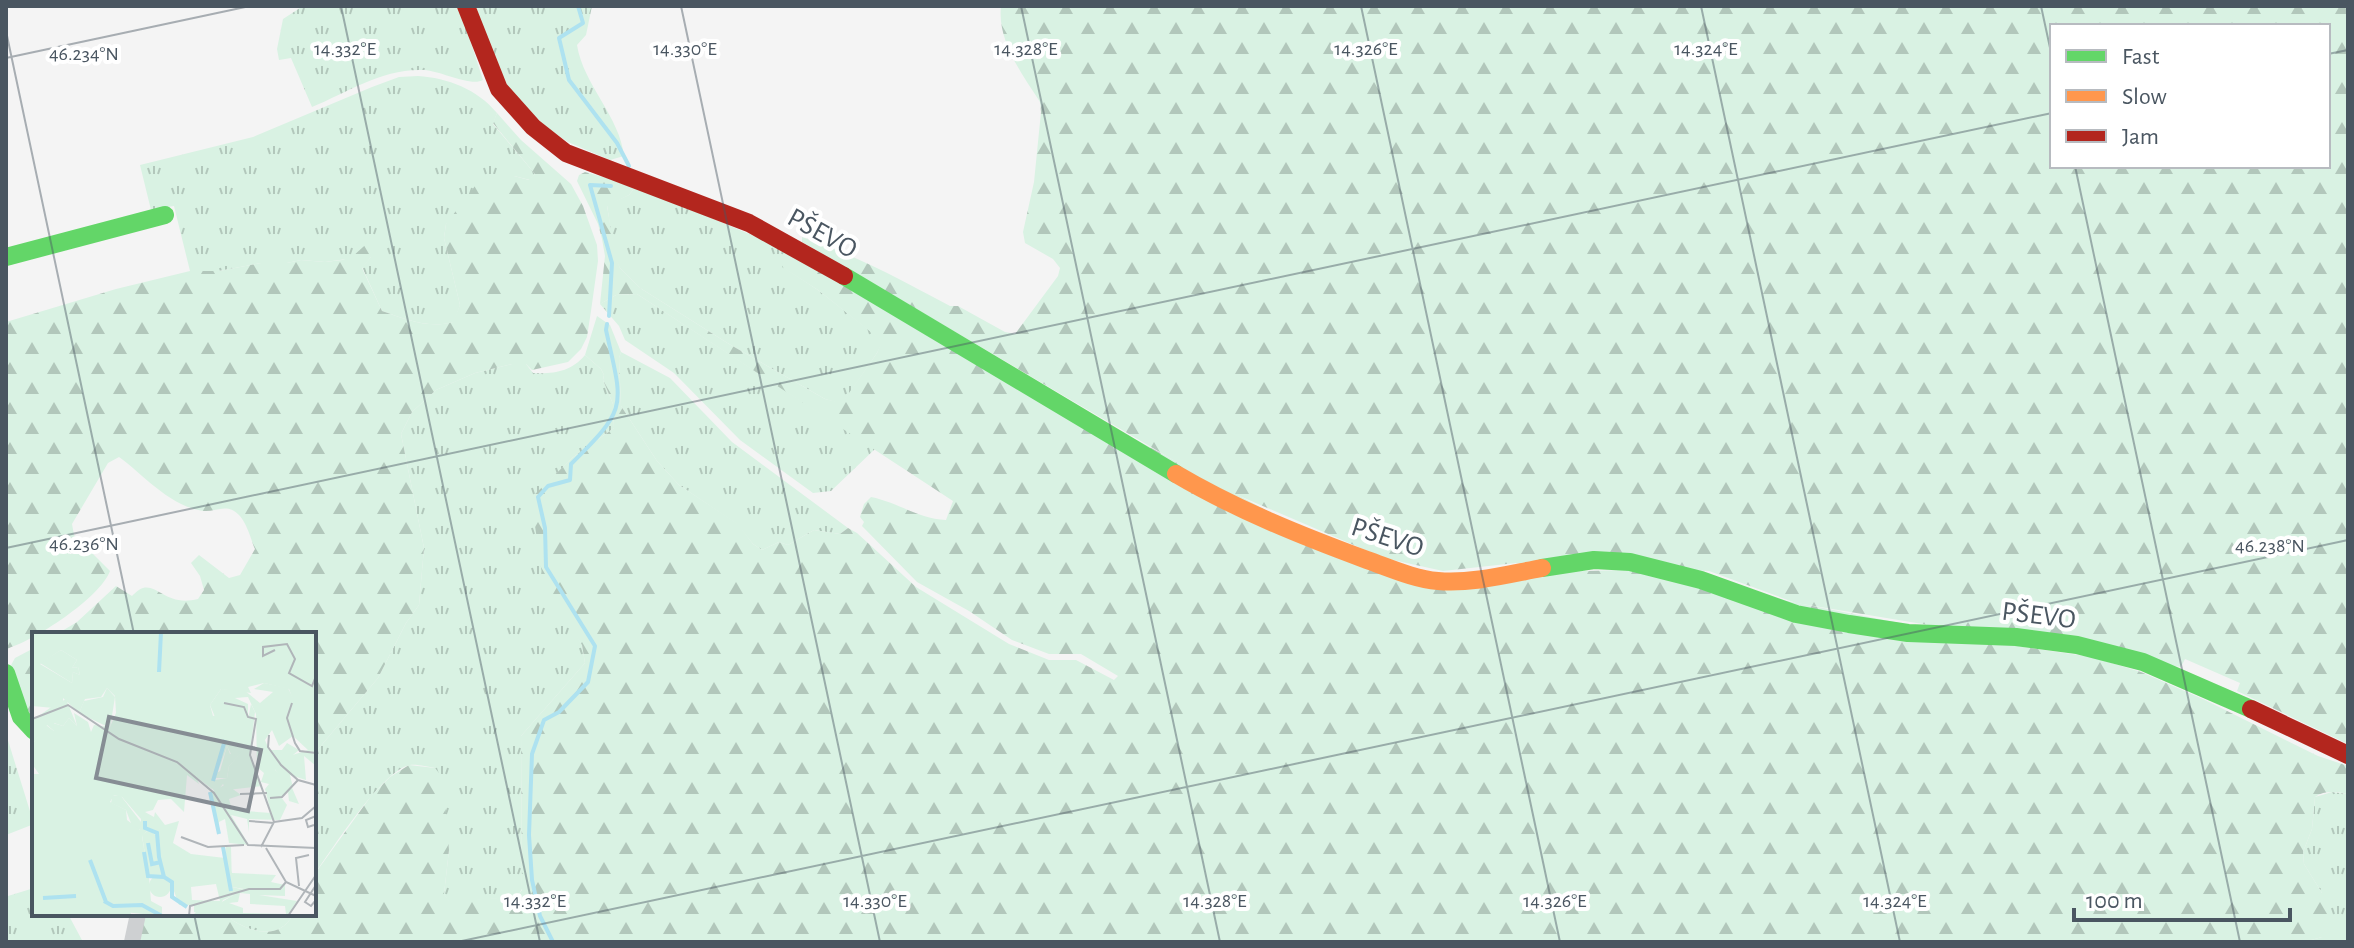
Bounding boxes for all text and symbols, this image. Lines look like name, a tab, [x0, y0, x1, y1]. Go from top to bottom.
legend	[2050, 24, 2330, 168]
text: 14.332°E	[314, 39, 376, 59]
text: 14.330°E	[653, 39, 717, 59]
text: 14.328°E	[994, 39, 1058, 59]
text: 14.326°E	[1334, 39, 1398, 59]
text: 14.324°E	[1674, 39, 1738, 59]
text: 46.234°N	[49, 44, 119, 64]
text: Fast	[2122, 45, 2160, 69]
text: Slow	[2122, 85, 2167, 109]
text: Jam	[2122, 125, 2159, 149]
street label: PŠEVO	[783, 202, 862, 264]
street label: PŠEVO	[1348, 511, 1428, 563]
text: 46.236°N	[49, 534, 119, 554]
text: 46.238°N	[2235, 536, 2305, 556]
street label: PŠEVO	[2000, 596, 2078, 634]
inset map	[32, 632, 316, 916]
scale bar	[2074, 872, 2290, 922]
text: 100 m	[2086, 889, 2143, 913]
text: 14.332°E	[504, 891, 566, 911]
text: 14.330°E	[843, 891, 907, 911]
text: 14.328°E	[1183, 891, 1247, 911]
text: 14.326°E	[1523, 891, 1587, 911]
text: 14.324°E	[1863, 891, 1927, 911]

